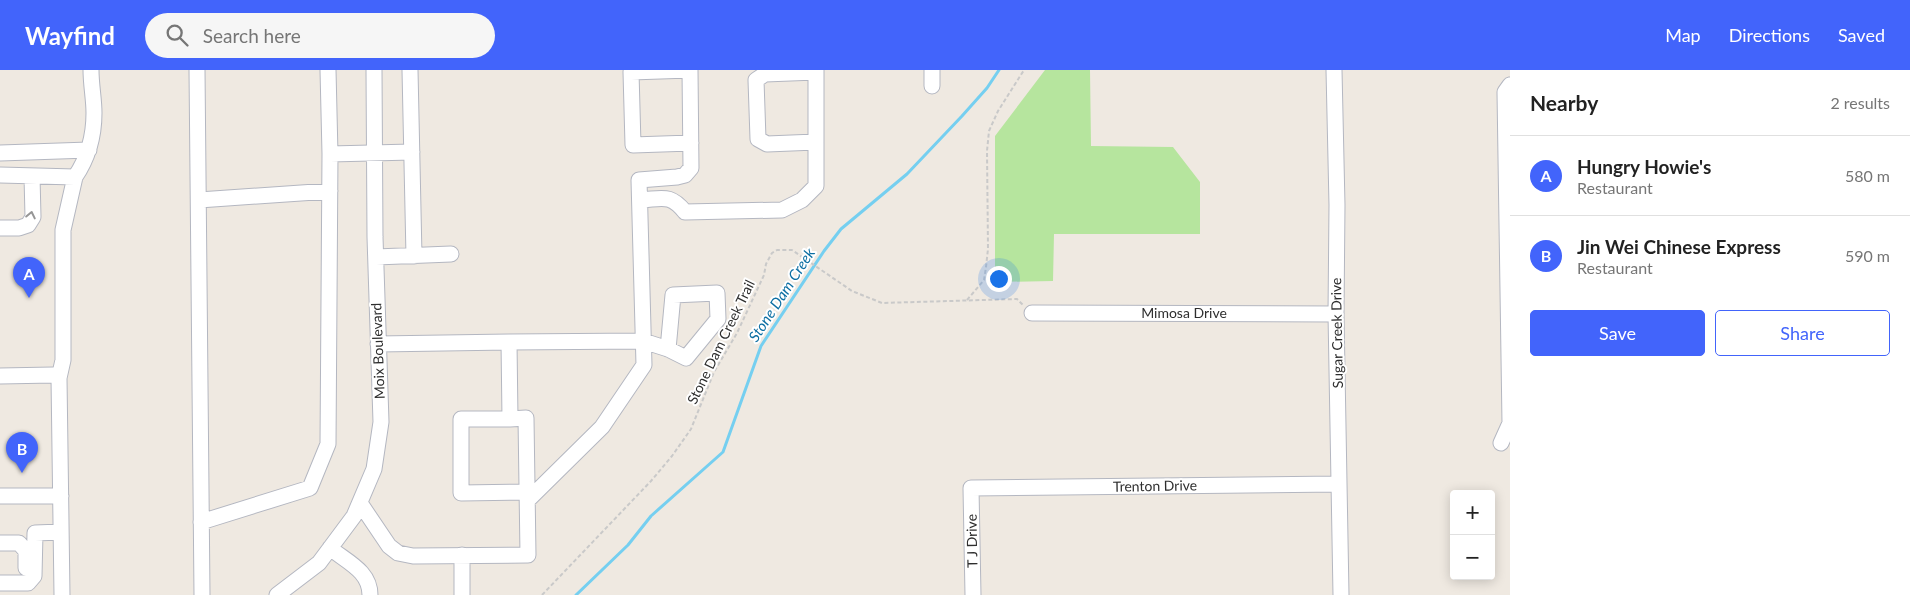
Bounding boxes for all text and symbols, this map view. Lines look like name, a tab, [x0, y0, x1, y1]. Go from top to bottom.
search box	[145, 13, 495, 58]
text: Wayfind	[25, 21, 115, 50]
icon: search	[163, 21, 191, 49]
text: Search here	[203, 24, 301, 47]
text: Map	[1665, 24, 1701, 46]
text: Directions	[1729, 24, 1810, 46]
text: Saved	[1838, 24, 1885, 46]
text: Nearby	[1530, 90, 1598, 115]
text: 2 results	[1830, 93, 1890, 112]
text: Hungry Howie's	[1577, 155, 1711, 178]
text: A	[1540, 166, 1552, 185]
text: 580 m	[1845, 166, 1890, 185]
text: Restaurant	[1577, 178, 1653, 197]
one-way arrow	[25, 211, 36, 219]
text: Jin Wei Chinese Express	[1577, 235, 1781, 258]
water label: Stone Dam Creek	[744, 244, 819, 345]
text: B	[1541, 246, 1551, 265]
text: 590 m	[1845, 246, 1890, 265]
pin: A	[13, 257, 45, 298]
text: Restaurant	[1577, 258, 1653, 277]
your location	[986, 266, 1012, 292]
street label: Stone Dam Creek Trail	[683, 277, 758, 407]
street label: Sugar Creek Drive	[1327, 277, 1346, 389]
street label: Moix Boulevard	[367, 302, 388, 400]
street label: Mimosa Drive	[1141, 304, 1227, 321]
button: Save	[1530, 310, 1705, 356]
button: Share	[1715, 310, 1890, 356]
pin: B	[6, 432, 38, 473]
street label: Trenton Drive	[1113, 476, 1197, 495]
map controls	[1450, 490, 1495, 580]
button: +	[1450, 490, 1495, 535]
street label: T J Drive	[963, 514, 980, 568]
button: −	[1450, 535, 1495, 580]

